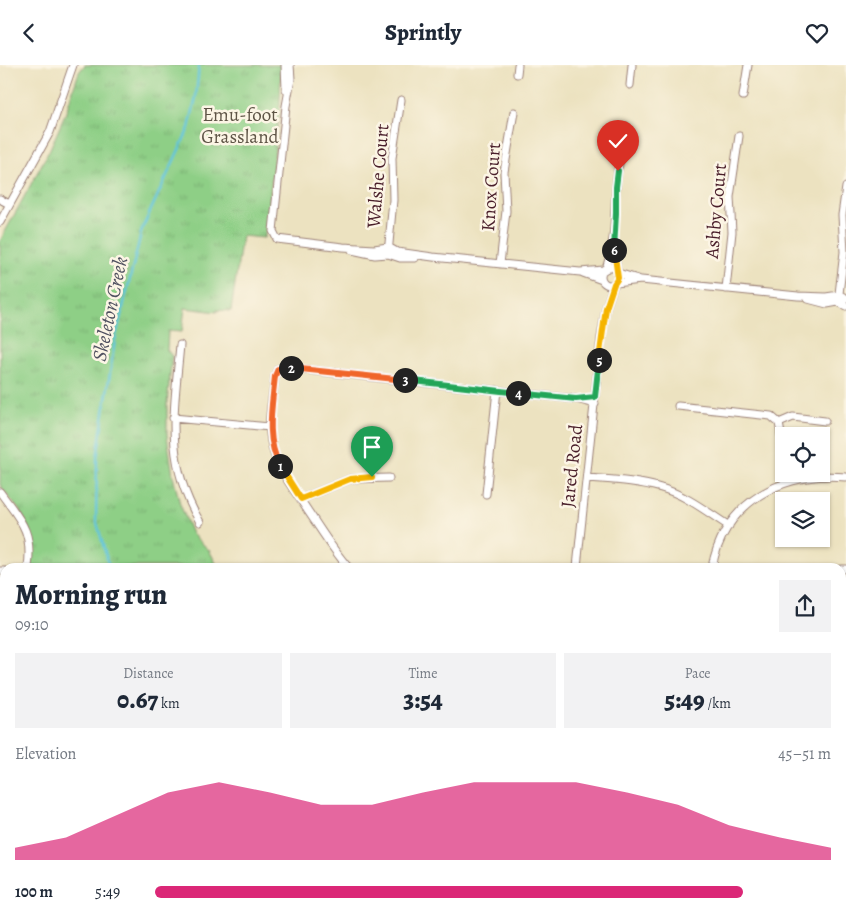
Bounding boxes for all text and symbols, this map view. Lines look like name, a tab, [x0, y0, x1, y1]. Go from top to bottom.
text: Sprintly	[385, 18, 461, 48]
icon: back	[15, 19, 43, 47]
icon: heart	[803, 19, 831, 47]
park label: Emu-foot Grassland	[201, 102, 280, 150]
pin	[597, 120, 639, 171]
street label: Walshe Court	[360, 123, 396, 230]
icon: check	[604, 127, 632, 155]
street label: Knox Court	[475, 142, 507, 232]
street label: Ashby Court	[699, 162, 733, 261]
pin: 6	[602, 237, 626, 263]
text: 6	[611, 241, 618, 260]
water label: Skeleton Creek	[86, 254, 134, 364]
pin: 5	[586, 347, 612, 373]
text: 5	[597, 351, 602, 370]
pin: 2	[278, 355, 304, 381]
text: 2	[288, 359, 295, 378]
pin: 3	[392, 367, 418, 393]
text: 3	[402, 371, 409, 390]
pin: 4	[506, 381, 530, 405]
text: 4	[515, 384, 522, 403]
street label: Jared Road	[555, 422, 589, 509]
pin	[351, 426, 393, 477]
map controls	[775, 427, 830, 547]
button: locate	[775, 427, 830, 482]
icon: arrive	[358, 433, 386, 461]
pin: 1	[268, 453, 292, 479]
text: 1	[278, 457, 283, 476]
button: layers	[775, 492, 830, 547]
text: Morning run	[15, 576, 167, 614]
button: share	[779, 580, 831, 632]
text: 09:10	[15, 614, 49, 636]
text: Distance	[123, 664, 173, 683]
text: Time	[408, 664, 438, 683]
text: Pace	[685, 664, 711, 683]
text: 0.67	[117, 683, 158, 717]
text: 3:54	[403, 683, 443, 717]
text: 5:49	[665, 683, 705, 717]
text: km	[158, 694, 180, 713]
text: /km	[705, 694, 731, 713]
text: Elevation	[15, 743, 76, 765]
text: 45–51 m	[778, 743, 831, 765]
text: 100 m	[15, 881, 53, 903]
text: 5:49	[95, 881, 120, 903]

